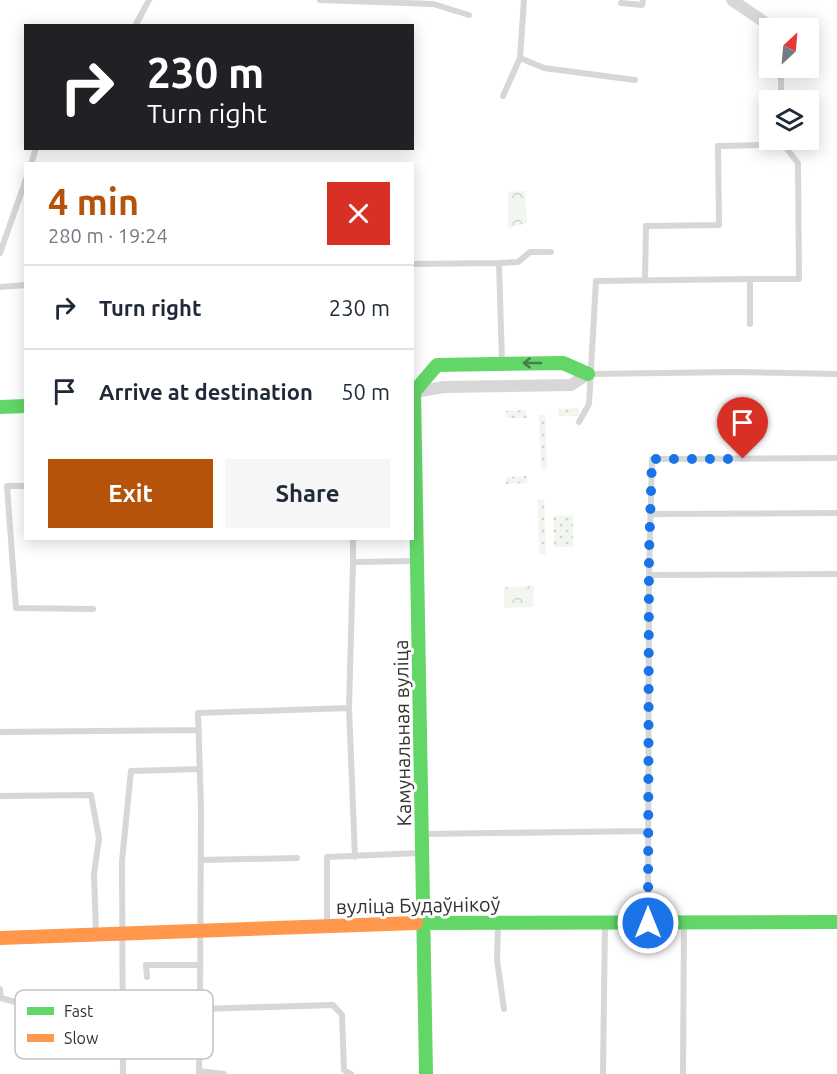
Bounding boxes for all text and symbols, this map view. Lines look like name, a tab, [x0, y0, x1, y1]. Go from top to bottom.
north arrow	[759, 18, 819, 78]
map controls	[759, 18, 819, 150]
icon: right	[48, 48, 126, 126]
text: 230 m	[147, 49, 264, 96]
button: layers	[759, 90, 819, 150]
text: Turn right	[147, 98, 267, 128]
text: 4 min	[48, 181, 139, 222]
button: close	[327, 182, 390, 245]
text: 280 m · 19:24	[48, 224, 168, 247]
icon: right	[48, 291, 81, 324]
text: Turn right	[99, 295, 201, 320]
text: 230 m	[329, 295, 390, 320]
one-way arrow	[523, 357, 543, 369]
icon: arrive	[48, 375, 81, 408]
text: Arrive at destination	[99, 379, 313, 404]
text: 50 m	[341, 379, 390, 404]
pin	[717, 397, 768, 459]
icon: arrive	[726, 406, 759, 439]
button: Exit	[48, 459, 213, 528]
button: Share	[225, 459, 390, 528]
street label: Камунальная вуліца	[389, 639, 415, 827]
position arrow	[616, 891, 680, 955]
street label: вуліца Будаўнікоў	[336, 892, 501, 918]
legend	[15, 990, 213, 1059]
text: Fast	[64, 1002, 94, 1020]
text: Slow	[64, 1029, 99, 1047]

